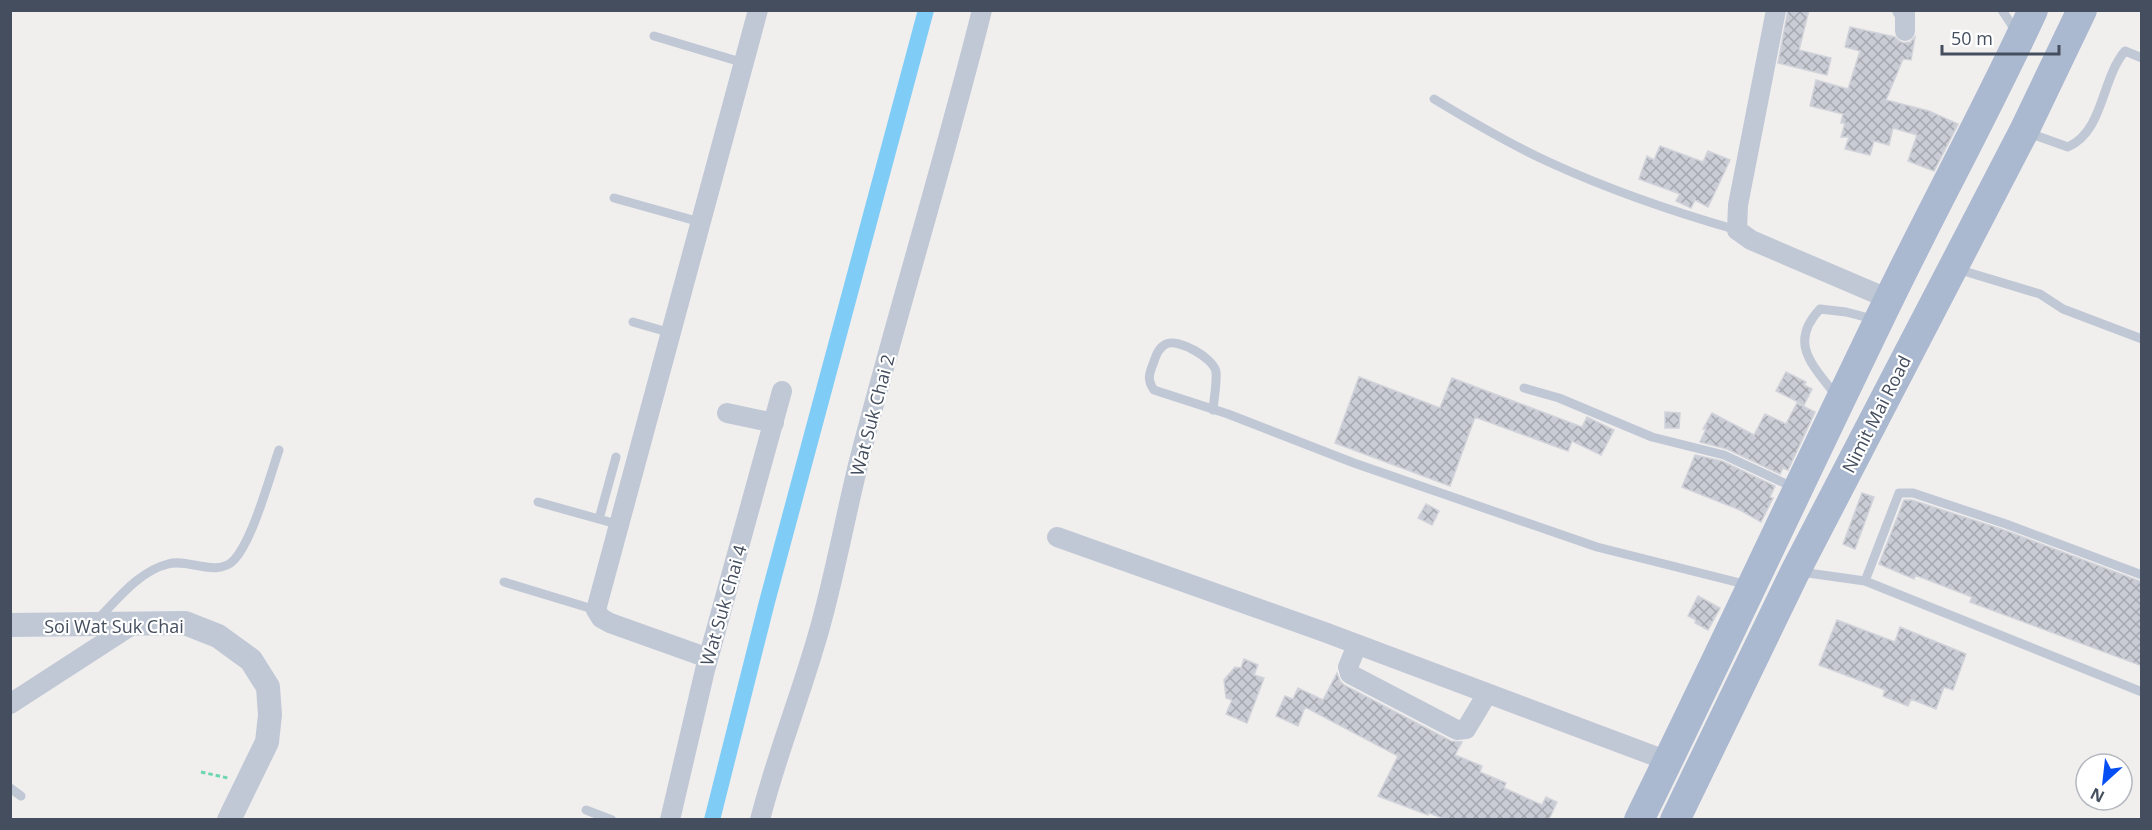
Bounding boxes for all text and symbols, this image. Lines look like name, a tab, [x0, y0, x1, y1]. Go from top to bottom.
scale bar	[1942, 18, 2059, 56]
text: 50 m	[1951, 26, 1993, 50]
street label: Nimit Mai Road	[1836, 351, 1916, 477]
street label: Wat Suk Chai 2	[844, 352, 900, 478]
street label: Wat Suk Chai 4	[694, 542, 752, 668]
street label: Soi Wat Suk Chai	[44, 614, 184, 638]
north arrow	[2074, 752, 2134, 812]
text: N	[2086, 783, 2108, 808]

